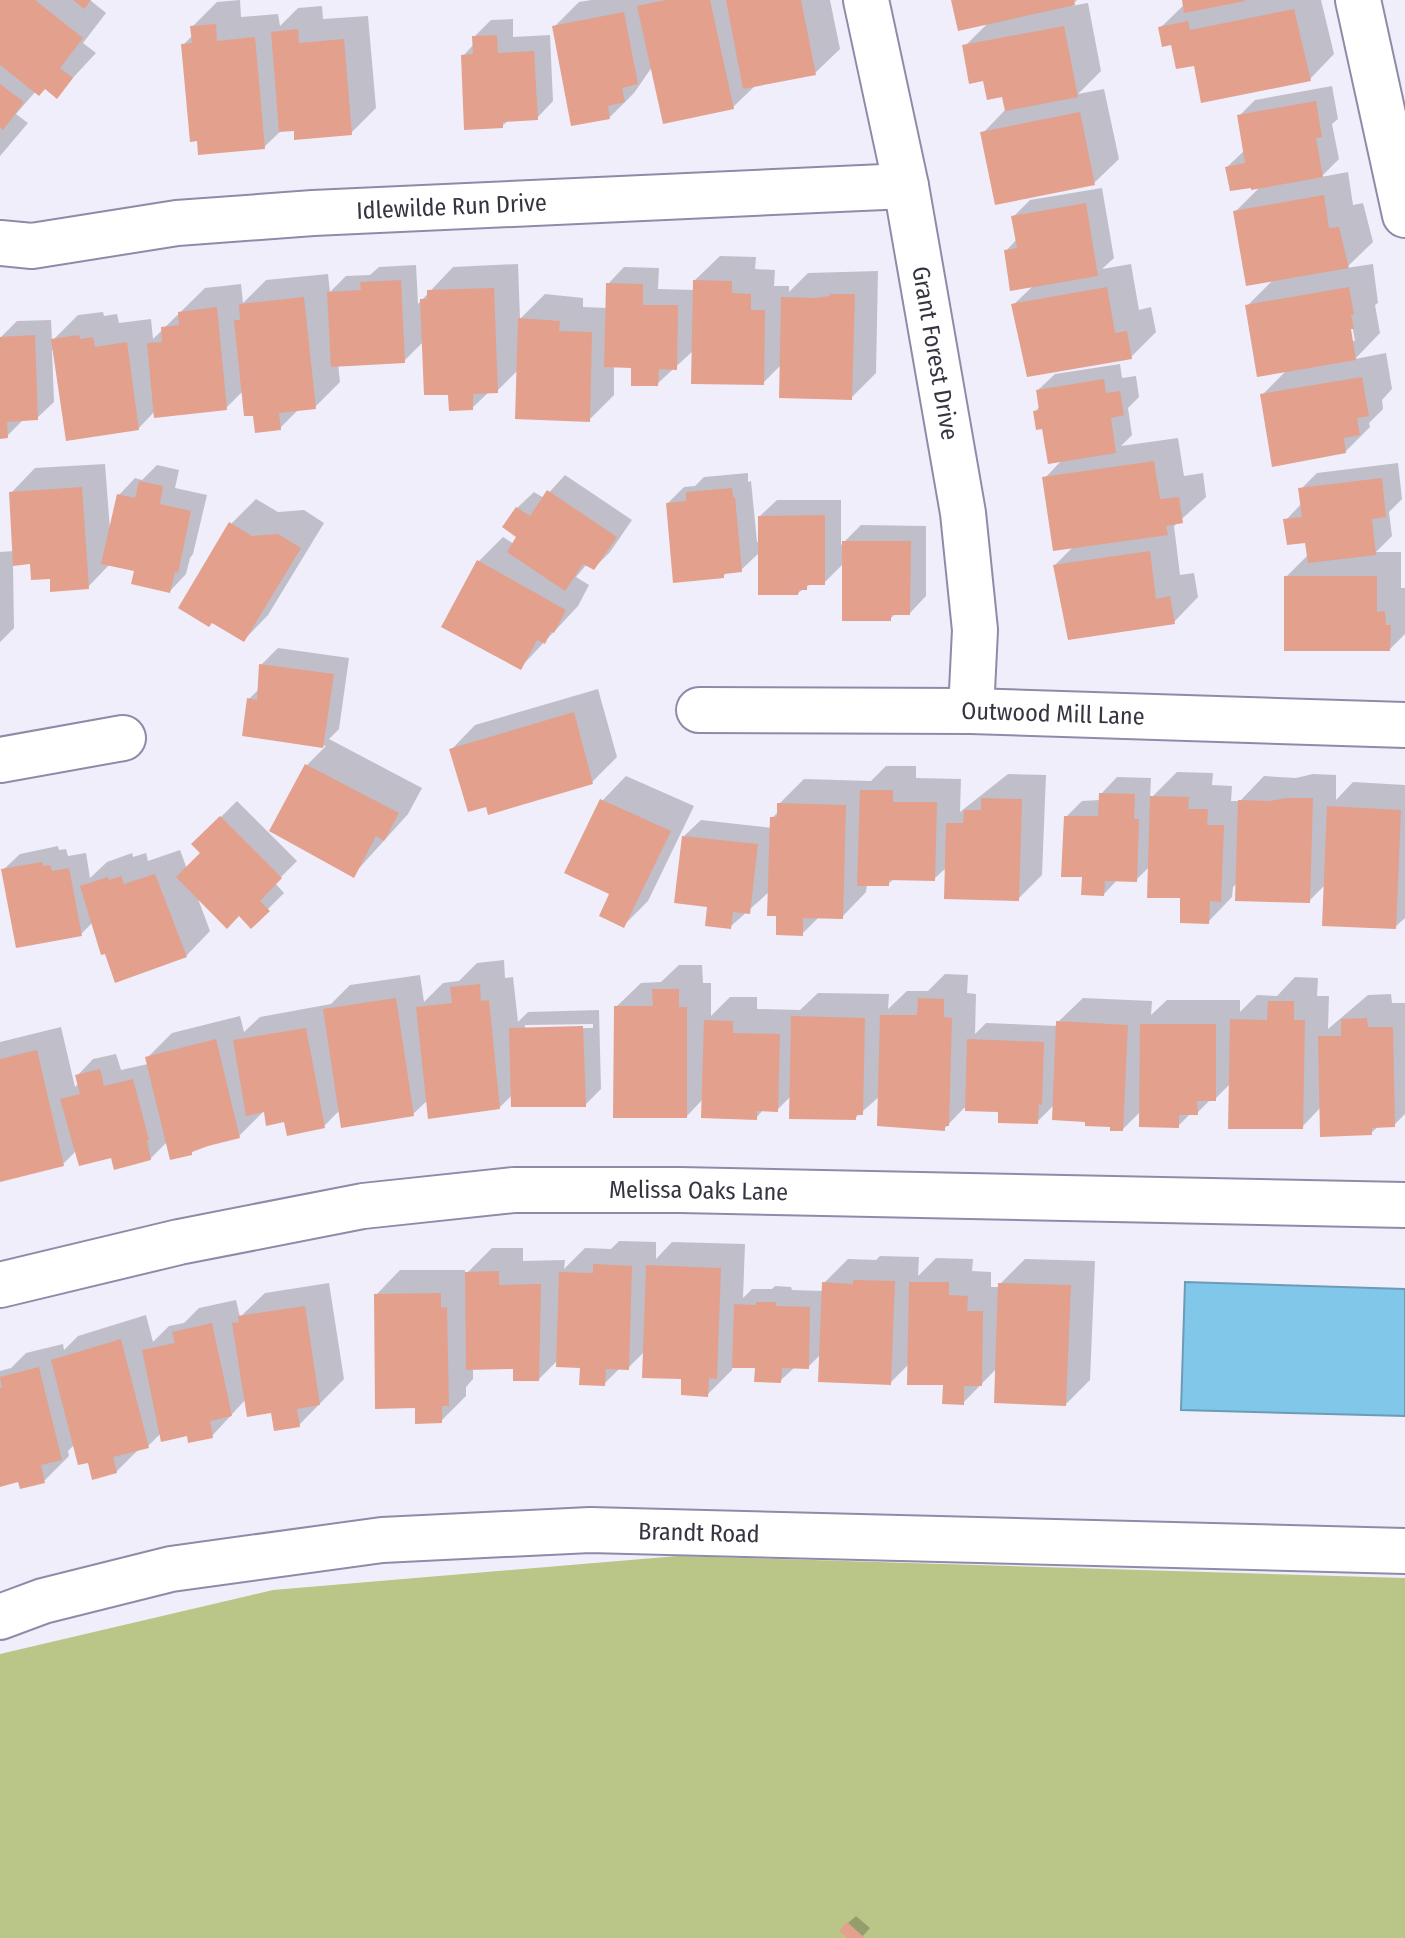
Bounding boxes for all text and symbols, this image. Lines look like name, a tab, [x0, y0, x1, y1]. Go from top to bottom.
street label: Idlewilde Run Drive	[356, 188, 547, 225]
street label: Grant Forest Drive	[906, 264, 964, 442]
street label: Outwood Mill Lane	[961, 697, 1145, 731]
street label: Melissa Oaks Lane	[609, 1176, 788, 1206]
street label: Brandt Road	[638, 1517, 760, 1548]

